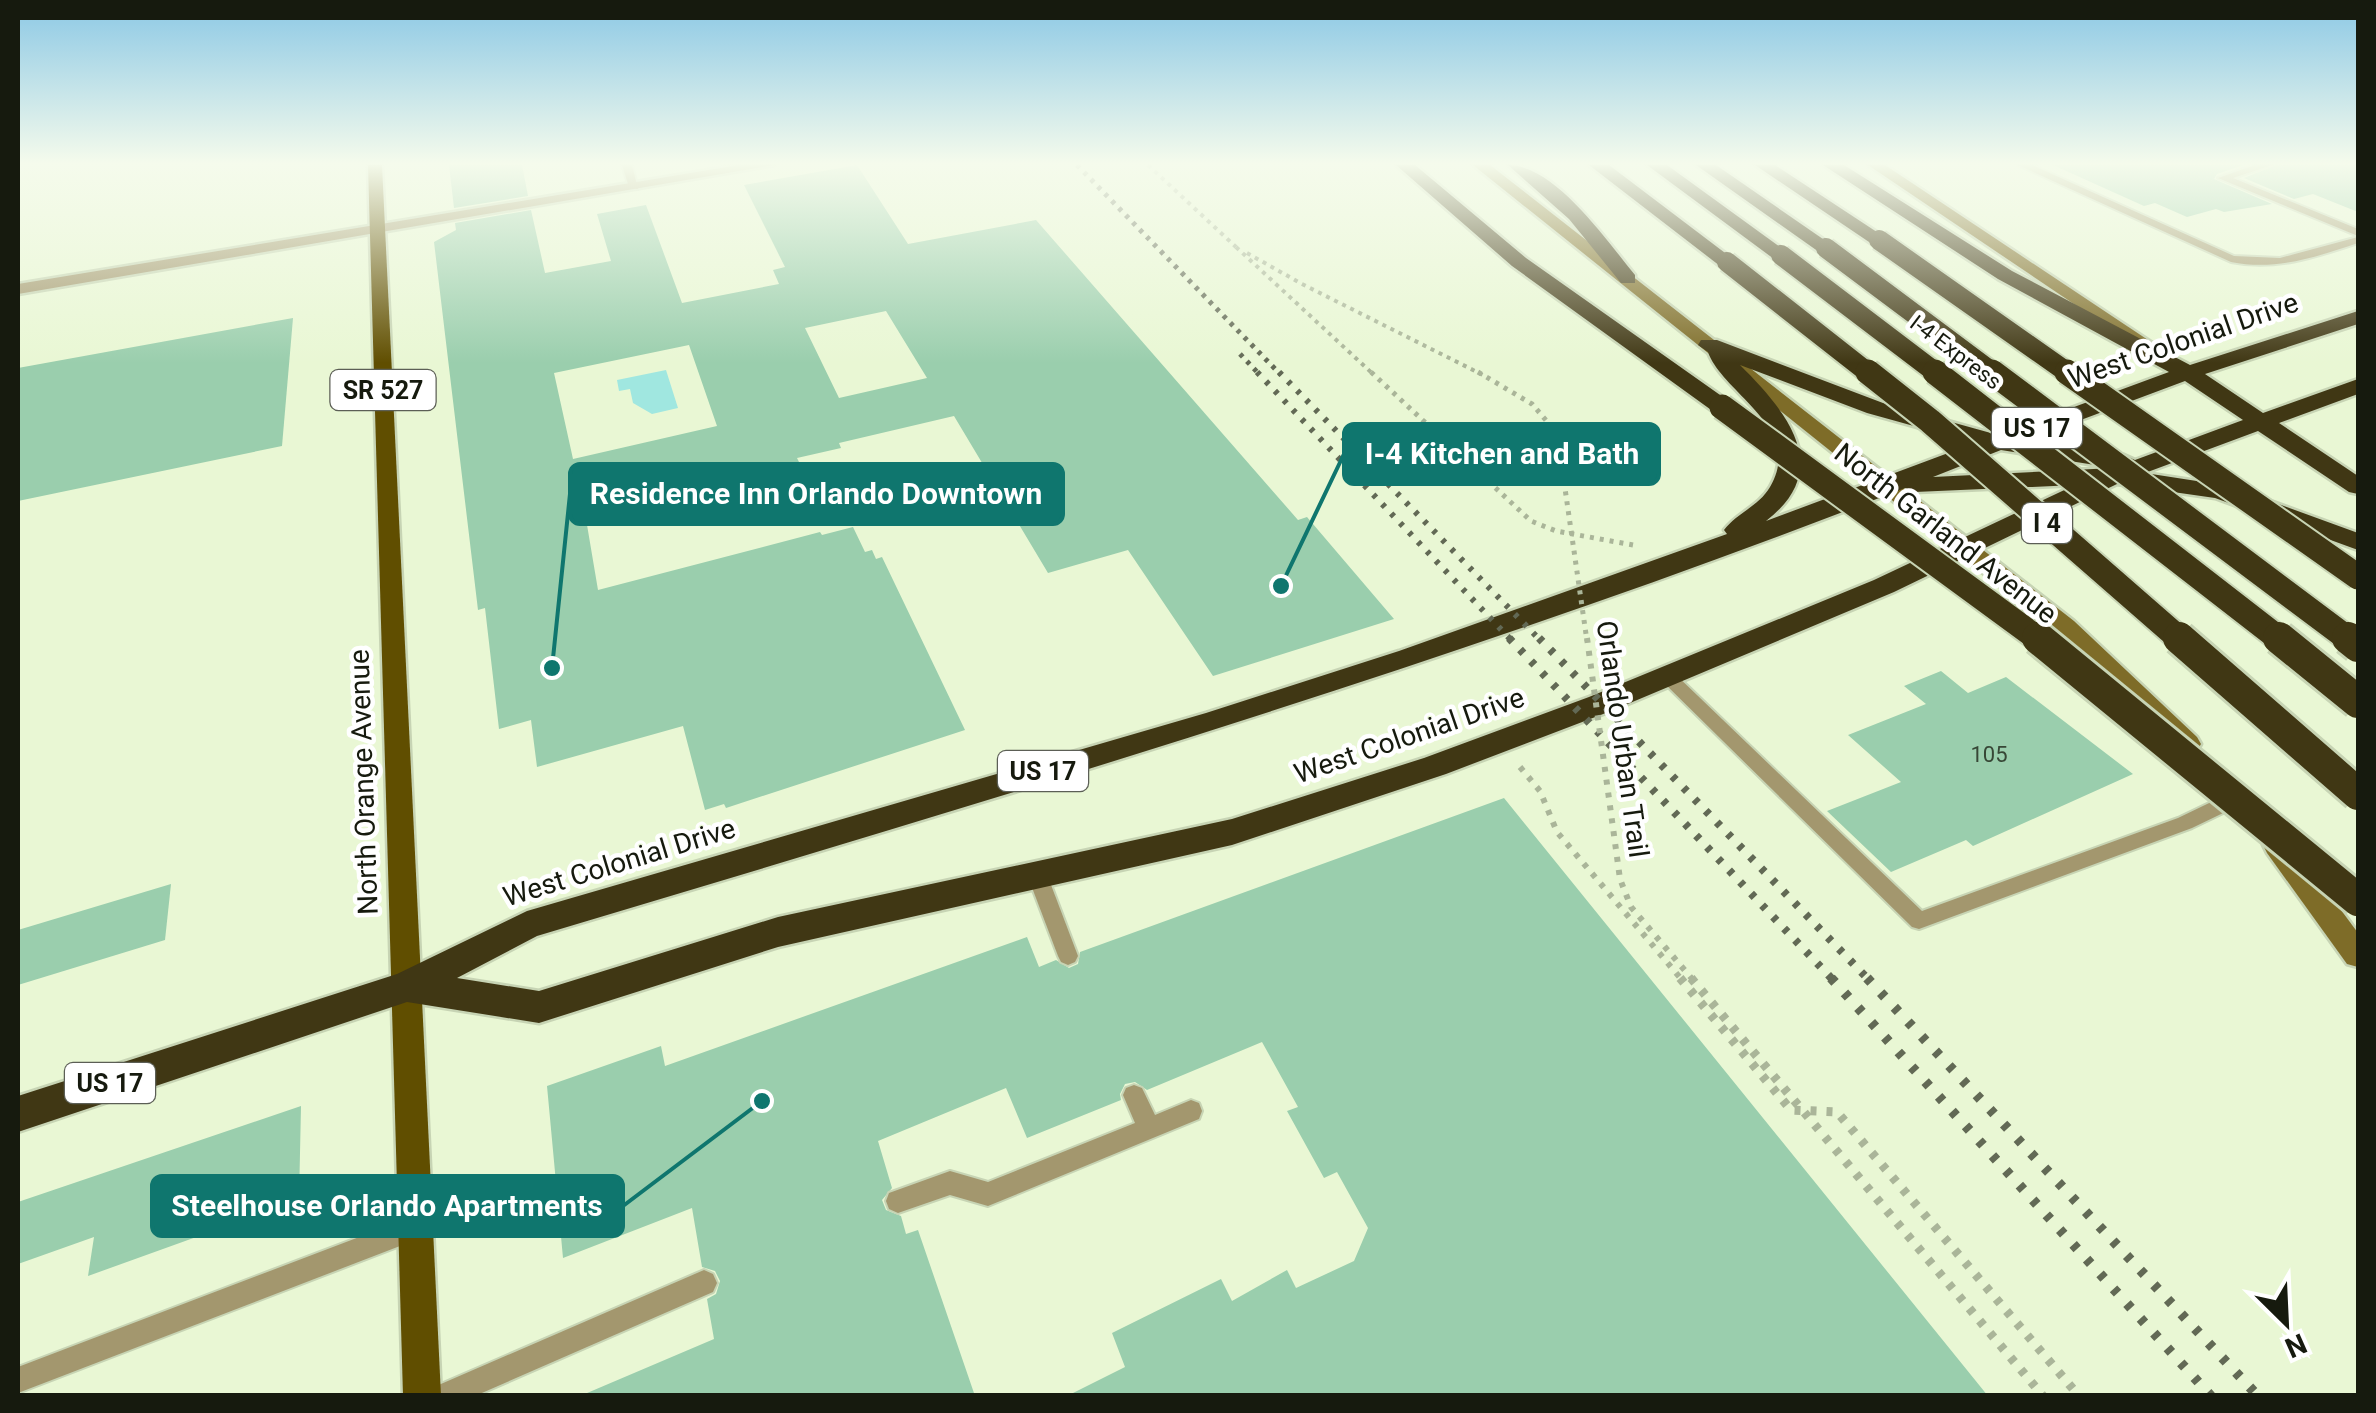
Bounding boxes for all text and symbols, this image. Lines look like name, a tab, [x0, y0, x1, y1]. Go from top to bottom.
street label: West Colonial Drive	[2064, 286, 2302, 395]
street label: I-4 Express	[1905, 310, 2006, 395]
road number: SR 527	[330, 370, 436, 410]
road number: US 17	[1992, 408, 2082, 448]
callout: I-4 Kitchen and Bath	[1344, 424, 1659, 484]
text: I-4 Kitchen and Bath	[1365, 436, 1639, 471]
street label: North Garland Avenue	[1828, 436, 2064, 631]
callout: Residence Inn Orlando Downtown	[570, 464, 1063, 524]
text: Residence Inn Orlando Downtown	[590, 476, 1042, 511]
road number: I 4	[2022, 503, 2072, 543]
street label: Orlando Urban Trail	[1590, 618, 1655, 860]
street label: North Orange Avenue	[342, 649, 385, 915]
street label: West Colonial Drive	[1290, 681, 1528, 790]
house number: 105	[1970, 742, 2008, 767]
road number: US 17	[998, 751, 1088, 791]
street label: West Colonial Drive	[499, 811, 739, 913]
road number: US 17	[65, 1063, 155, 1103]
callout: Steelhouse Orlando Apartments	[152, 1176, 623, 1236]
text: Steelhouse Orlando Apartments	[171, 1188, 603, 1223]
north arrow	[2236, 1273, 2336, 1373]
text: N	[2280, 1326, 2312, 1364]

